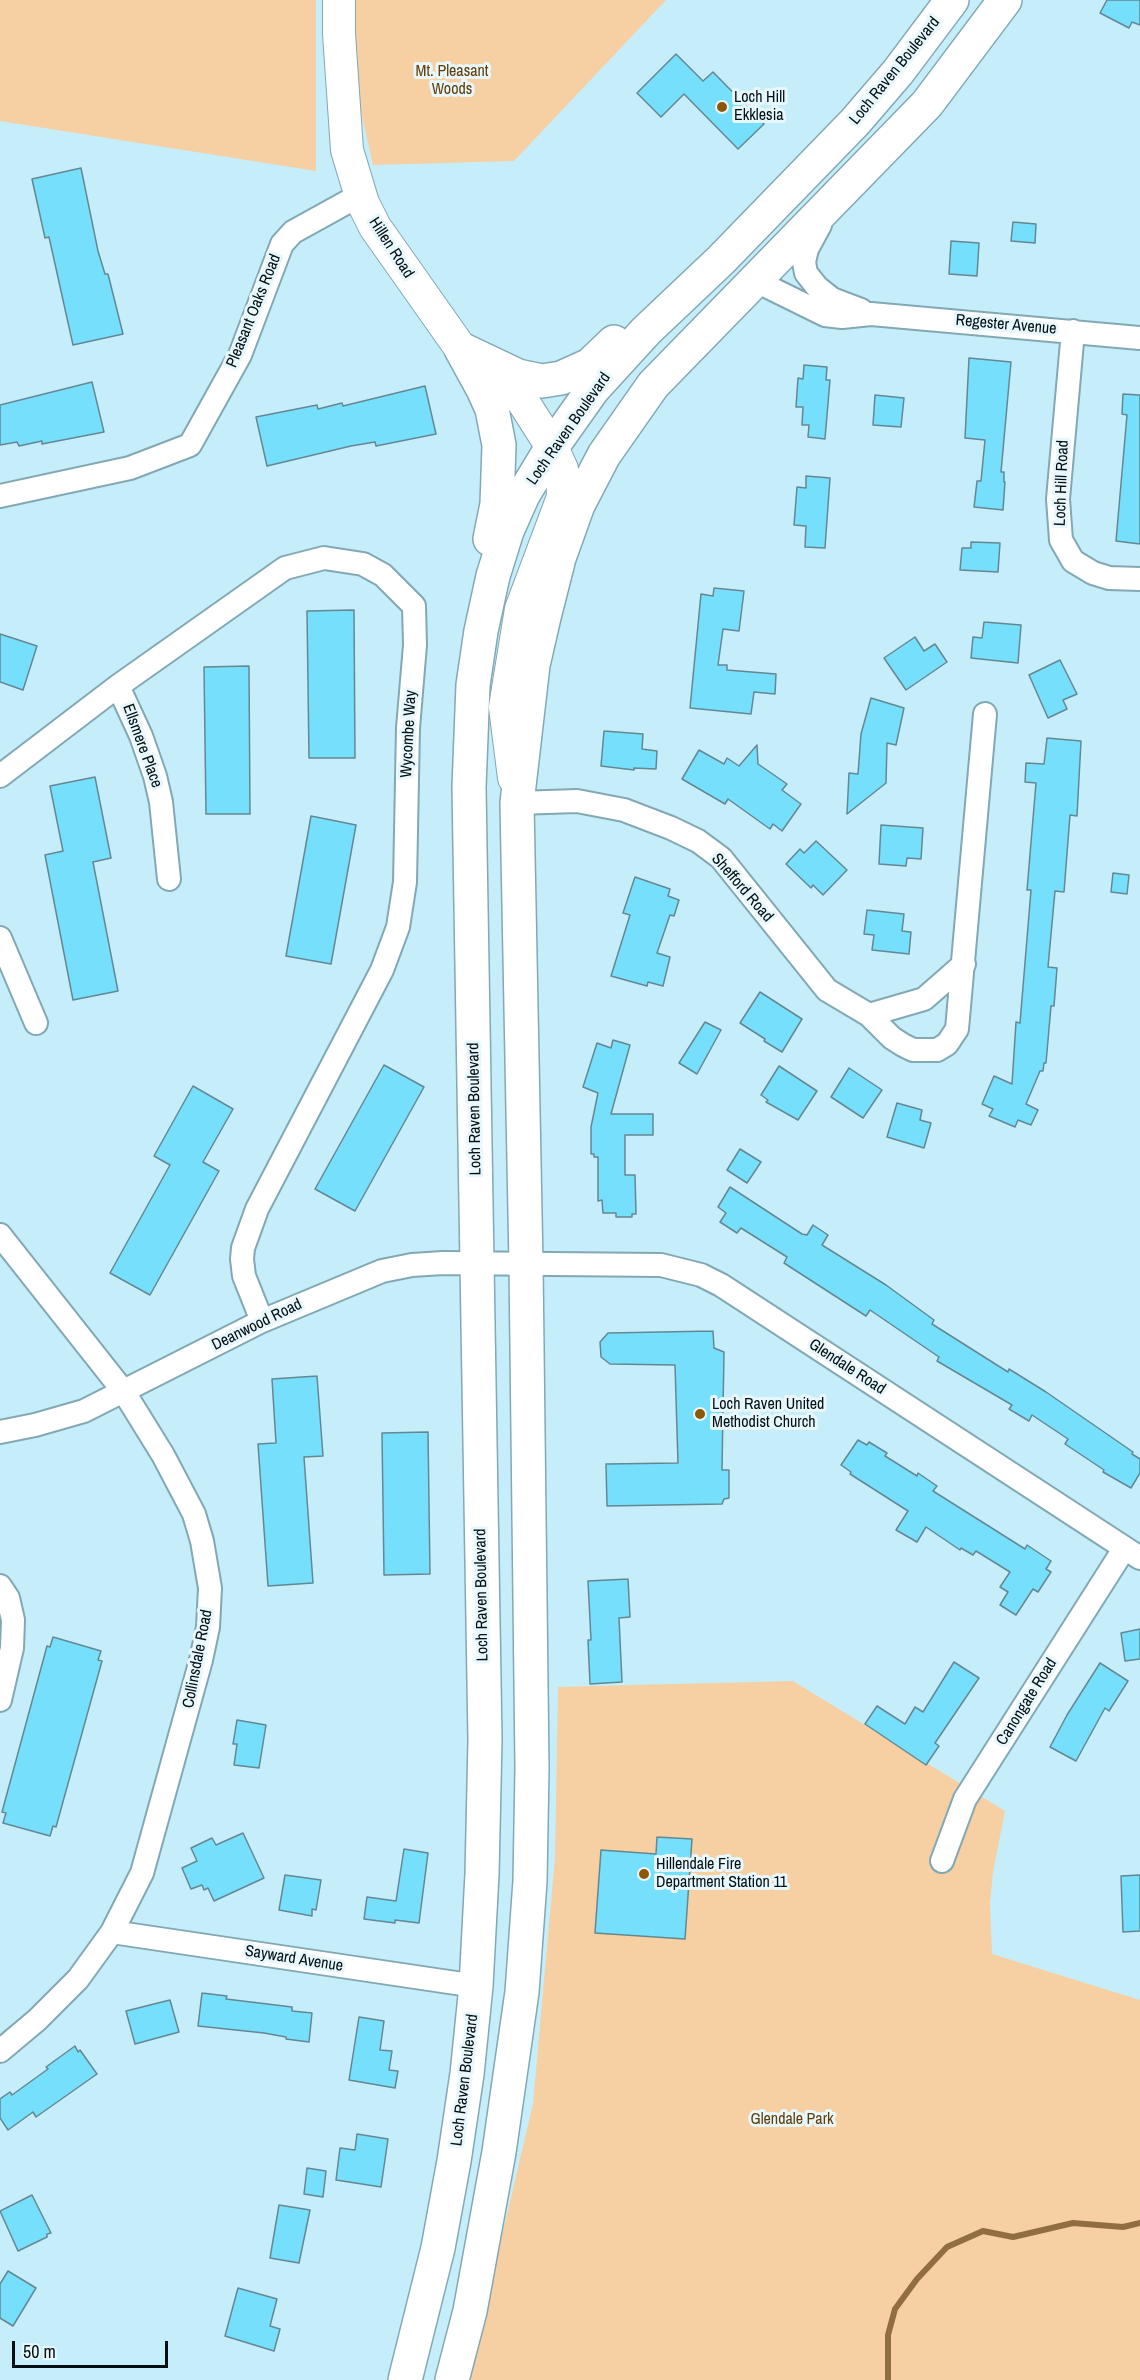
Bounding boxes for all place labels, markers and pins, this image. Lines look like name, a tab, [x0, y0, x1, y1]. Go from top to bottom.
place label: Loch Hill Ekklesia	[734, 88, 785, 126]
marker: Loch Hill Ekklesia	[715, 100, 729, 114]
place label: Loch Raven United Methodist Church	[712, 1395, 824, 1433]
marker: Loch Raven United Methodist Church	[693, 1407, 707, 1421]
place label: Hillendale Fire Department Station 11	[656, 1855, 787, 1893]
marker: Hillendale Fire Department Station 11	[637, 1867, 651, 1881]

